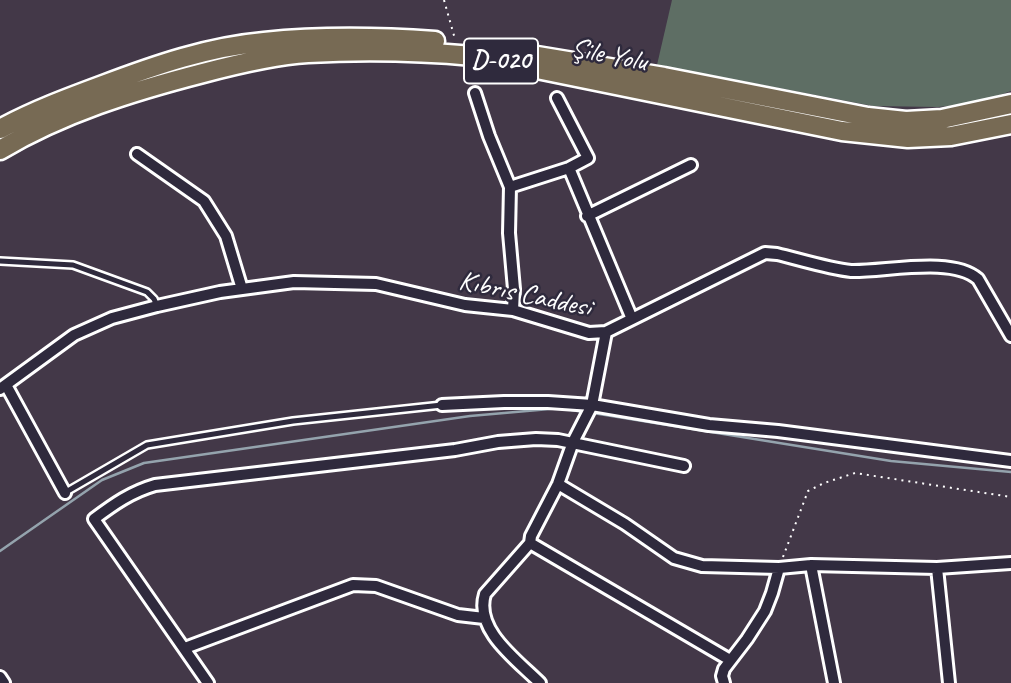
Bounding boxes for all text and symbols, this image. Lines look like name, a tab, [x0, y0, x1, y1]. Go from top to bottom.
street label: Şile Yolu	[568, 32, 650, 80]
road number: D-020	[464, 38, 538, 83]
street label: Kıbrıs Caddesi	[456, 265, 594, 325]

